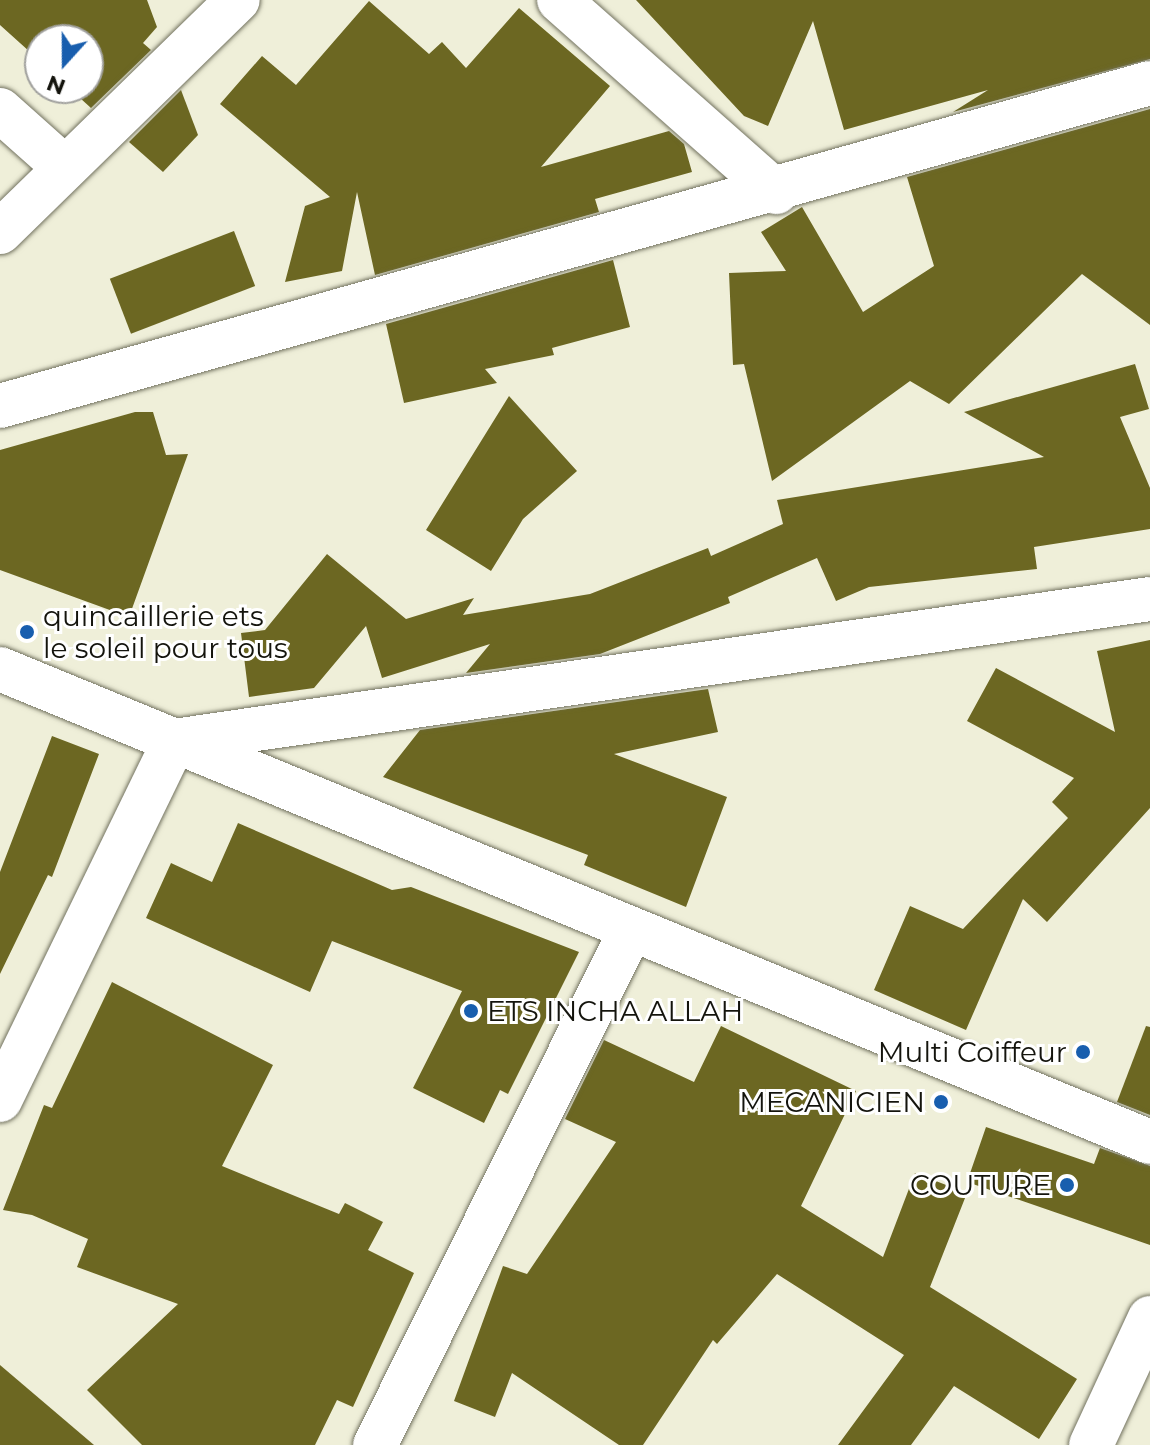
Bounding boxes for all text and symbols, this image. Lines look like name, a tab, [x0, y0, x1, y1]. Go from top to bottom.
north arrow	[24, 24, 104, 104]
text: N	[43, 69, 69, 101]
place label: quincaillerie ets le soleil pour tous	[43, 599, 288, 665]
marker: quincaillerie ets le soleil pour tous	[18, 623, 36, 641]
place label: ETS INCHA ALLAH	[487, 994, 743, 1028]
marker: ETS INCHA ALLAH	[462, 1002, 480, 1020]
place label: Multi Coiffeur	[878, 1035, 1067, 1069]
marker: Multi Coiffeur	[1074, 1043, 1092, 1061]
place label: MECANICIEN	[739, 1085, 925, 1119]
marker: MECANICIEN	[932, 1093, 950, 1111]
place label: COUTURE	[910, 1168, 1051, 1202]
marker: COUTURE	[1058, 1176, 1076, 1194]

